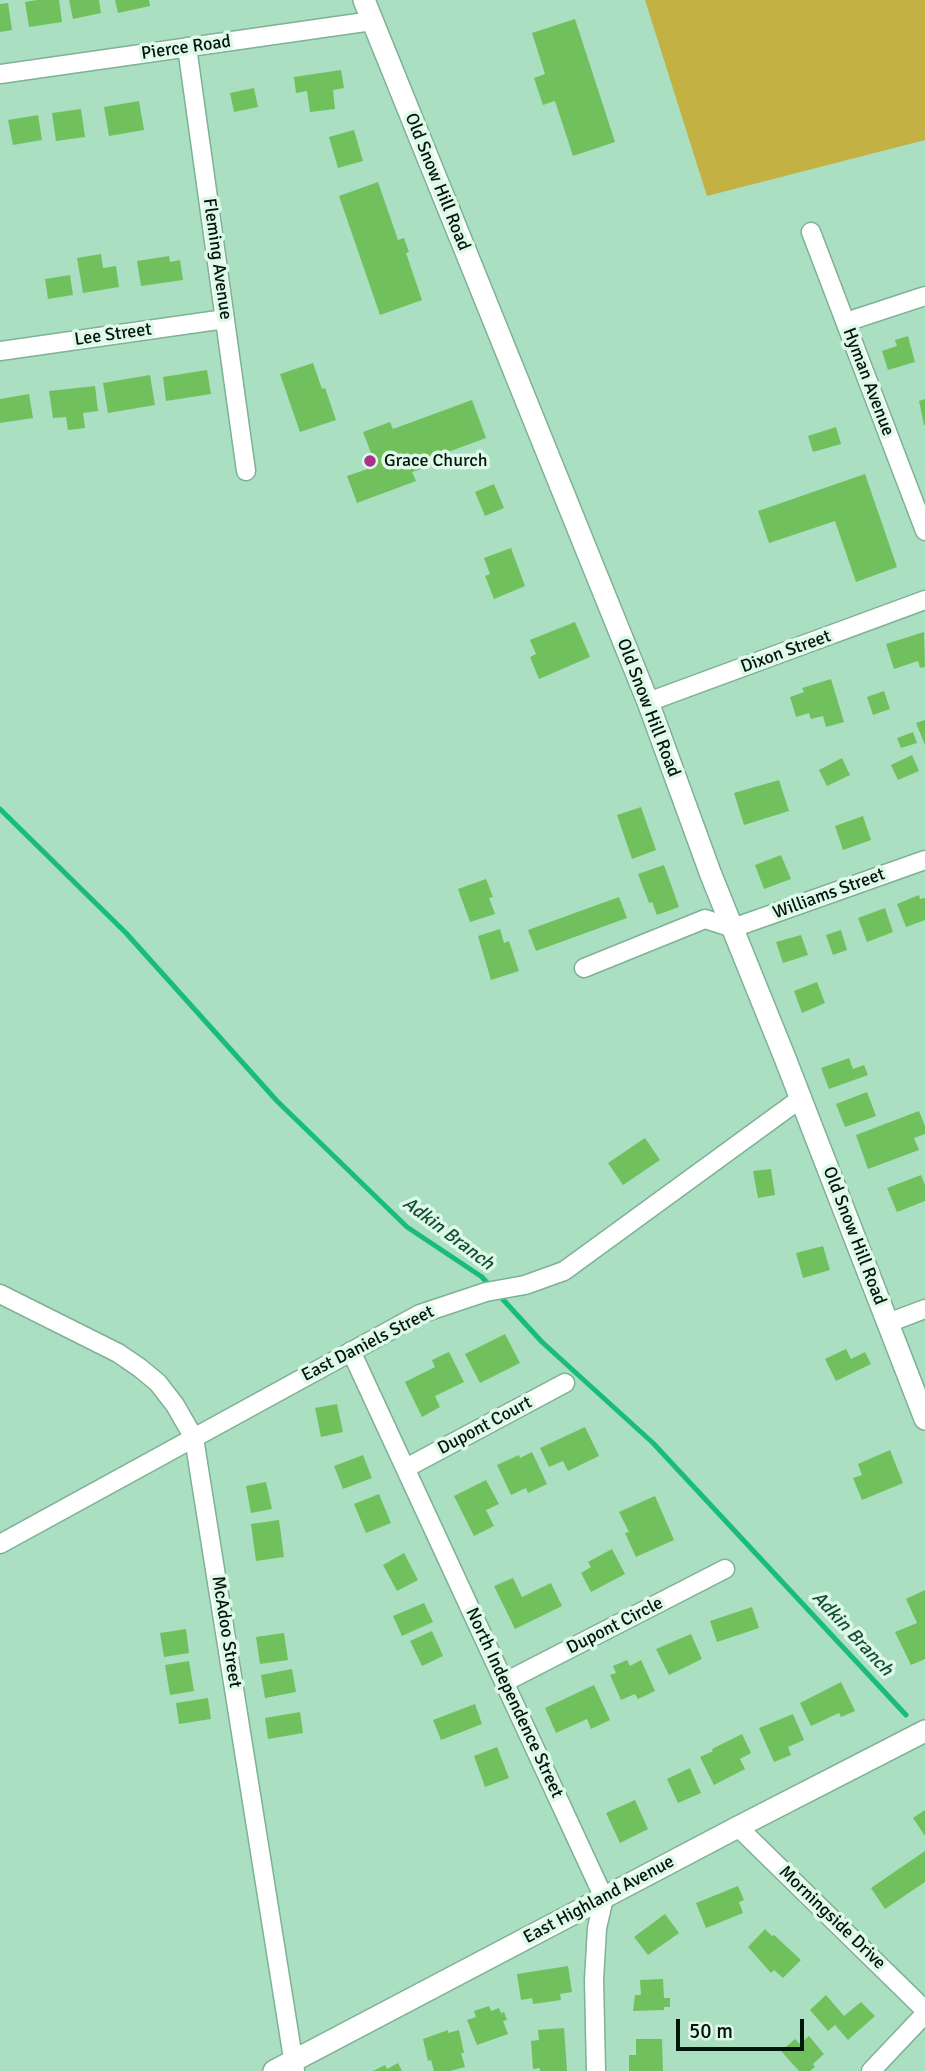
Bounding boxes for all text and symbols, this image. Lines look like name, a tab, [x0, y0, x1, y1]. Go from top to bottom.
street label: Pierce Road	[140, 31, 232, 65]
street label: Old Snow Hill Road	[400, 110, 474, 254]
street label: Fleming Avenue	[198, 197, 236, 321]
street label: Lee Street	[73, 319, 153, 351]
street label: Hyman Avenue	[837, 325, 899, 439]
place label: Grace Church	[384, 450, 488, 472]
marker: Grace Church	[362, 453, 378, 469]
street label: Dixon Street	[738, 626, 834, 678]
street label: Old Snow Hill Road	[612, 636, 684, 780]
street label: Williams Street	[770, 864, 888, 924]
street label: Old Snow Hill Road	[818, 1164, 890, 1308]
water label: Adkin Branch	[398, 1192, 498, 1276]
street label: East Daniels Street	[298, 1301, 438, 1387]
street label: Dupont Court	[434, 1392, 536, 1460]
street label: McAdoo Street	[206, 1574, 246, 1690]
water label: Adkin Branch	[807, 1587, 897, 1681]
street label: Dupont Circle	[563, 1593, 667, 1659]
street label: North Independence Street	[460, 1605, 568, 1801]
street label: East Highland Avenue	[520, 1851, 678, 1949]
street label: Morningside Drive	[774, 1862, 890, 1974]
scale bar	[680, 2004, 808, 2048]
text: 50 m	[689, 2018, 733, 2044]

